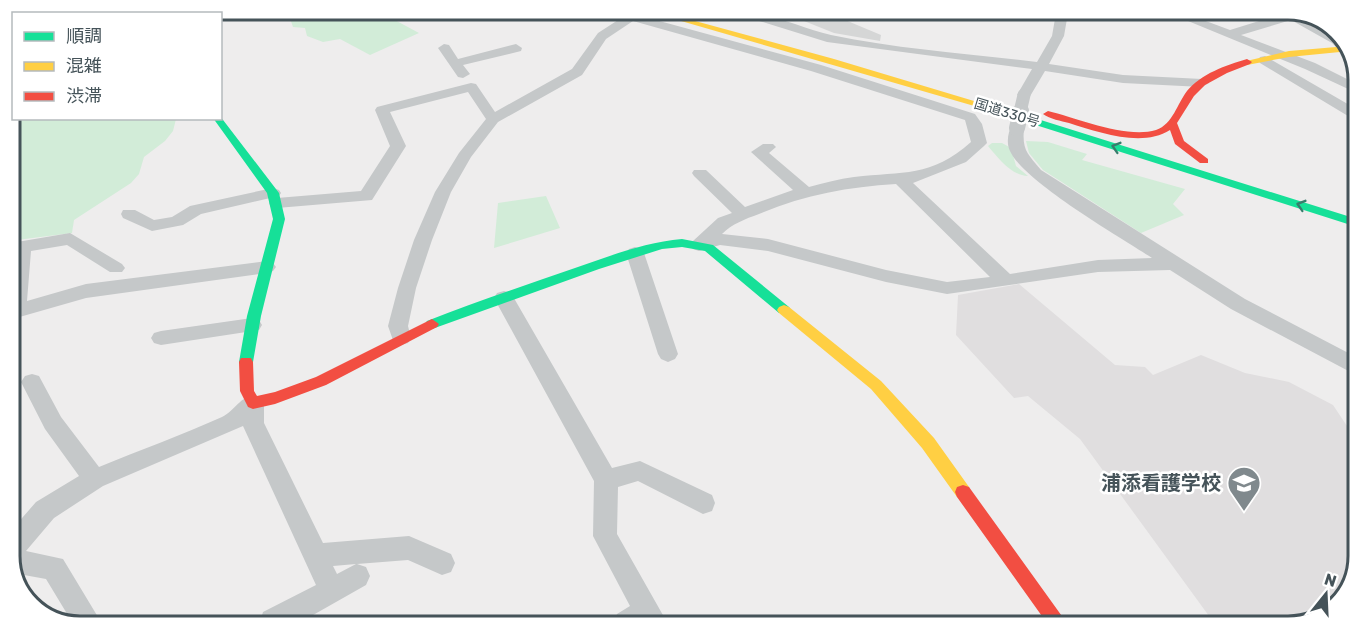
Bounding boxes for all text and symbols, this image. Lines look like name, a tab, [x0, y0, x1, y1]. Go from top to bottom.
legend	[12, 12, 222, 120]
text: 順調	[66, 25, 102, 47]
text: 混雑	[66, 55, 102, 77]
text: 渋滞	[66, 85, 102, 107]
street label: 国道330号	[972, 95, 1042, 131]
one-way arrow	[1111, 142, 1121, 154]
one-way arrow	[1296, 200, 1307, 212]
school or university icon: 浦添看護学校	[1226, 465, 1262, 512]
place label: 浦添看護学校	[1101, 471, 1221, 495]
north arrow	[1296, 564, 1356, 624]
text: N	[1322, 569, 1339, 591]

